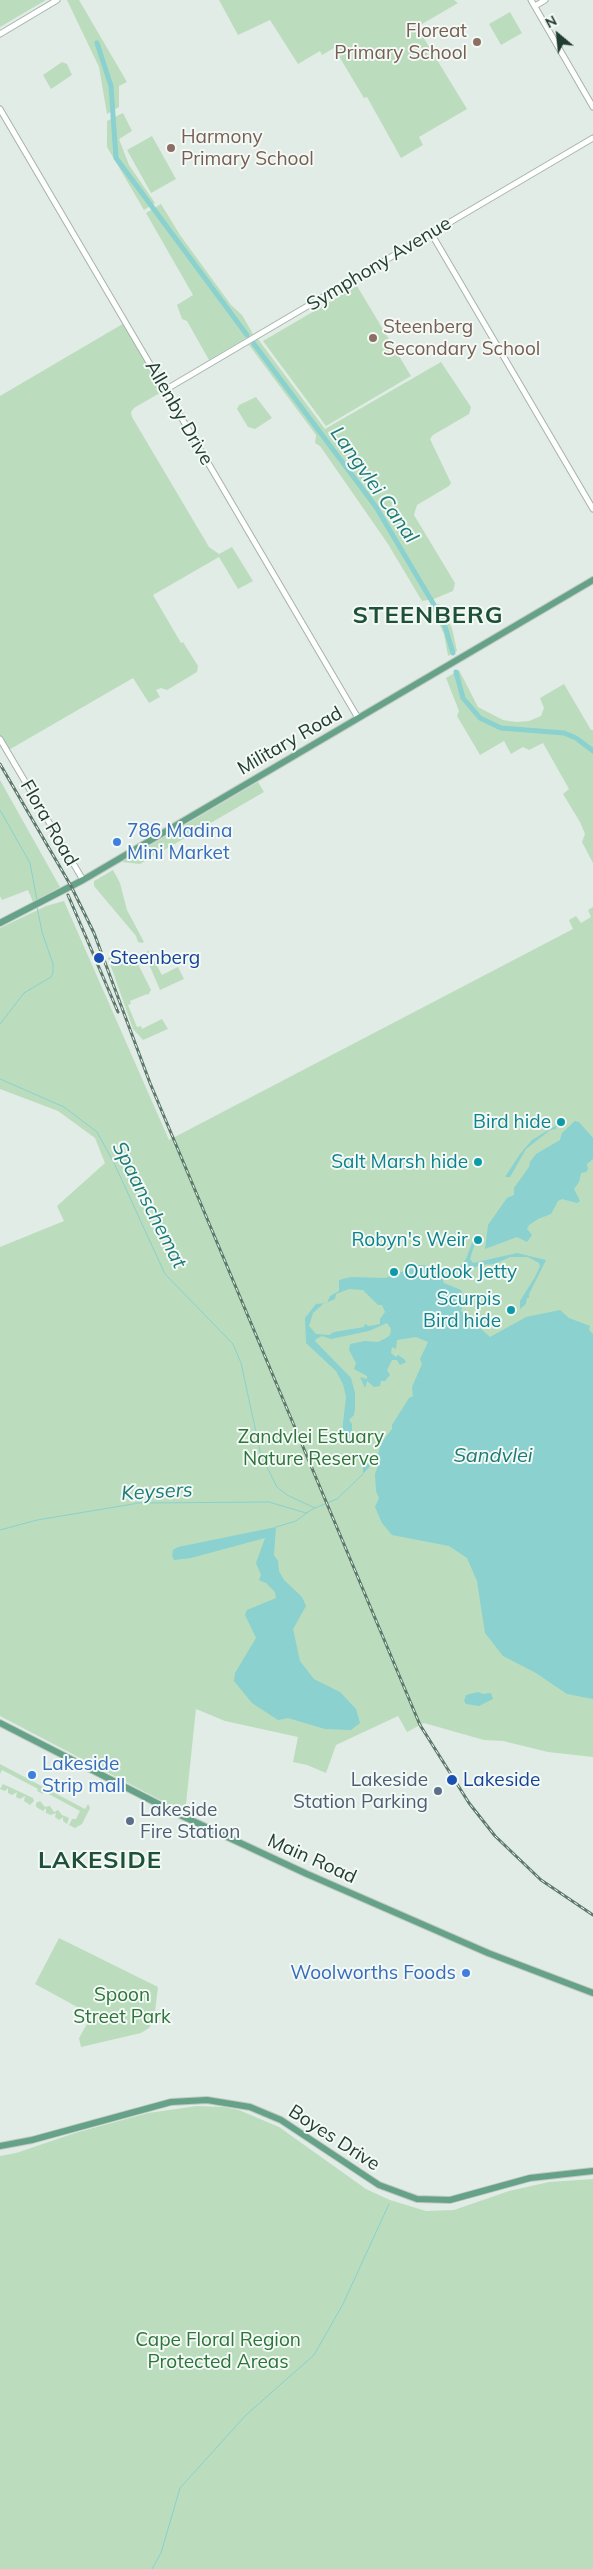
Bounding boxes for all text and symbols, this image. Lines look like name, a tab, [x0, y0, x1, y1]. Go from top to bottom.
north arrow	[533, 10, 583, 60]
text: N	[542, 11, 560, 32]
place label: Floreat Primary School	[334, 20, 467, 64]
marker: Floreat Primary School	[471, 36, 483, 48]
place label: Harmony Primary School	[181, 126, 314, 170]
marker: Harmony Primary School	[165, 142, 177, 154]
street label: Symphony Avenue	[303, 212, 455, 316]
place label: Steenberg Secondary School	[383, 316, 540, 360]
marker: Steenberg Secondary School	[367, 332, 379, 344]
street label: Allenby Drive	[140, 357, 218, 469]
water label: Langvlei Canal	[325, 422, 423, 548]
district label: STEENBERG	[351, 602, 505, 630]
street label: Military Road	[234, 702, 346, 780]
street label: Flora Road	[15, 776, 83, 870]
place label: 786 Madina Mini Market	[127, 820, 232, 864]
marker: 786 Madina Mini Market	[111, 836, 123, 848]
place label: Steenberg	[110, 947, 200, 969]
marker: Steenberg	[92, 951, 106, 965]
place label: Bird hide	[473, 1111, 551, 1133]
marker: Bird hide	[555, 1116, 567, 1128]
water label: Spaanschemat	[107, 1138, 191, 1272]
place label: Salt Marsh hide	[331, 1151, 468, 1173]
marker: Salt Marsh hide	[472, 1156, 484, 1168]
place label: Robyn's Weir	[351, 1229, 468, 1251]
marker: Robyn's Weir	[472, 1234, 484, 1246]
place label: Outlook Jetty	[404, 1261, 517, 1283]
marker: Outlook Jetty	[388, 1266, 400, 1278]
place label: Scurpis Bird hide	[423, 1288, 501, 1332]
marker: Scurpis Bird hide	[505, 1304, 517, 1316]
park label: Zandvlei Estuary Nature Reserve	[238, 1426, 384, 1470]
water label: Sandvlei	[453, 1444, 533, 1468]
water label: Keysers	[121, 1478, 193, 1506]
place label: Lakeside Strip mall	[42, 1753, 125, 1797]
marker: Lakeside Strip mall	[26, 1769, 38, 1781]
place label: Lakeside Station Parking	[293, 1769, 428, 1813]
place label: Lakeside	[463, 1769, 540, 1791]
marker: Lakeside	[445, 1773, 459, 1787]
marker: Lakeside Station Parking	[432, 1785, 444, 1797]
place label: Lakeside Fire Station	[140, 1799, 240, 1843]
marker: Lakeside Fire Station	[124, 1815, 136, 1827]
street label: Main Road	[264, 1829, 360, 1889]
district label: LAKESIDE	[37, 1847, 163, 1875]
place label: Woolworths Foods	[290, 1962, 456, 1984]
marker: Woolworths Foods	[460, 1967, 472, 1979]
park label: Spoon Street Park	[73, 1984, 171, 2028]
street label: Boyes Drive	[284, 2100, 384, 2176]
park label: Cape Floral Region Protected Areas	[135, 2329, 301, 2373]

